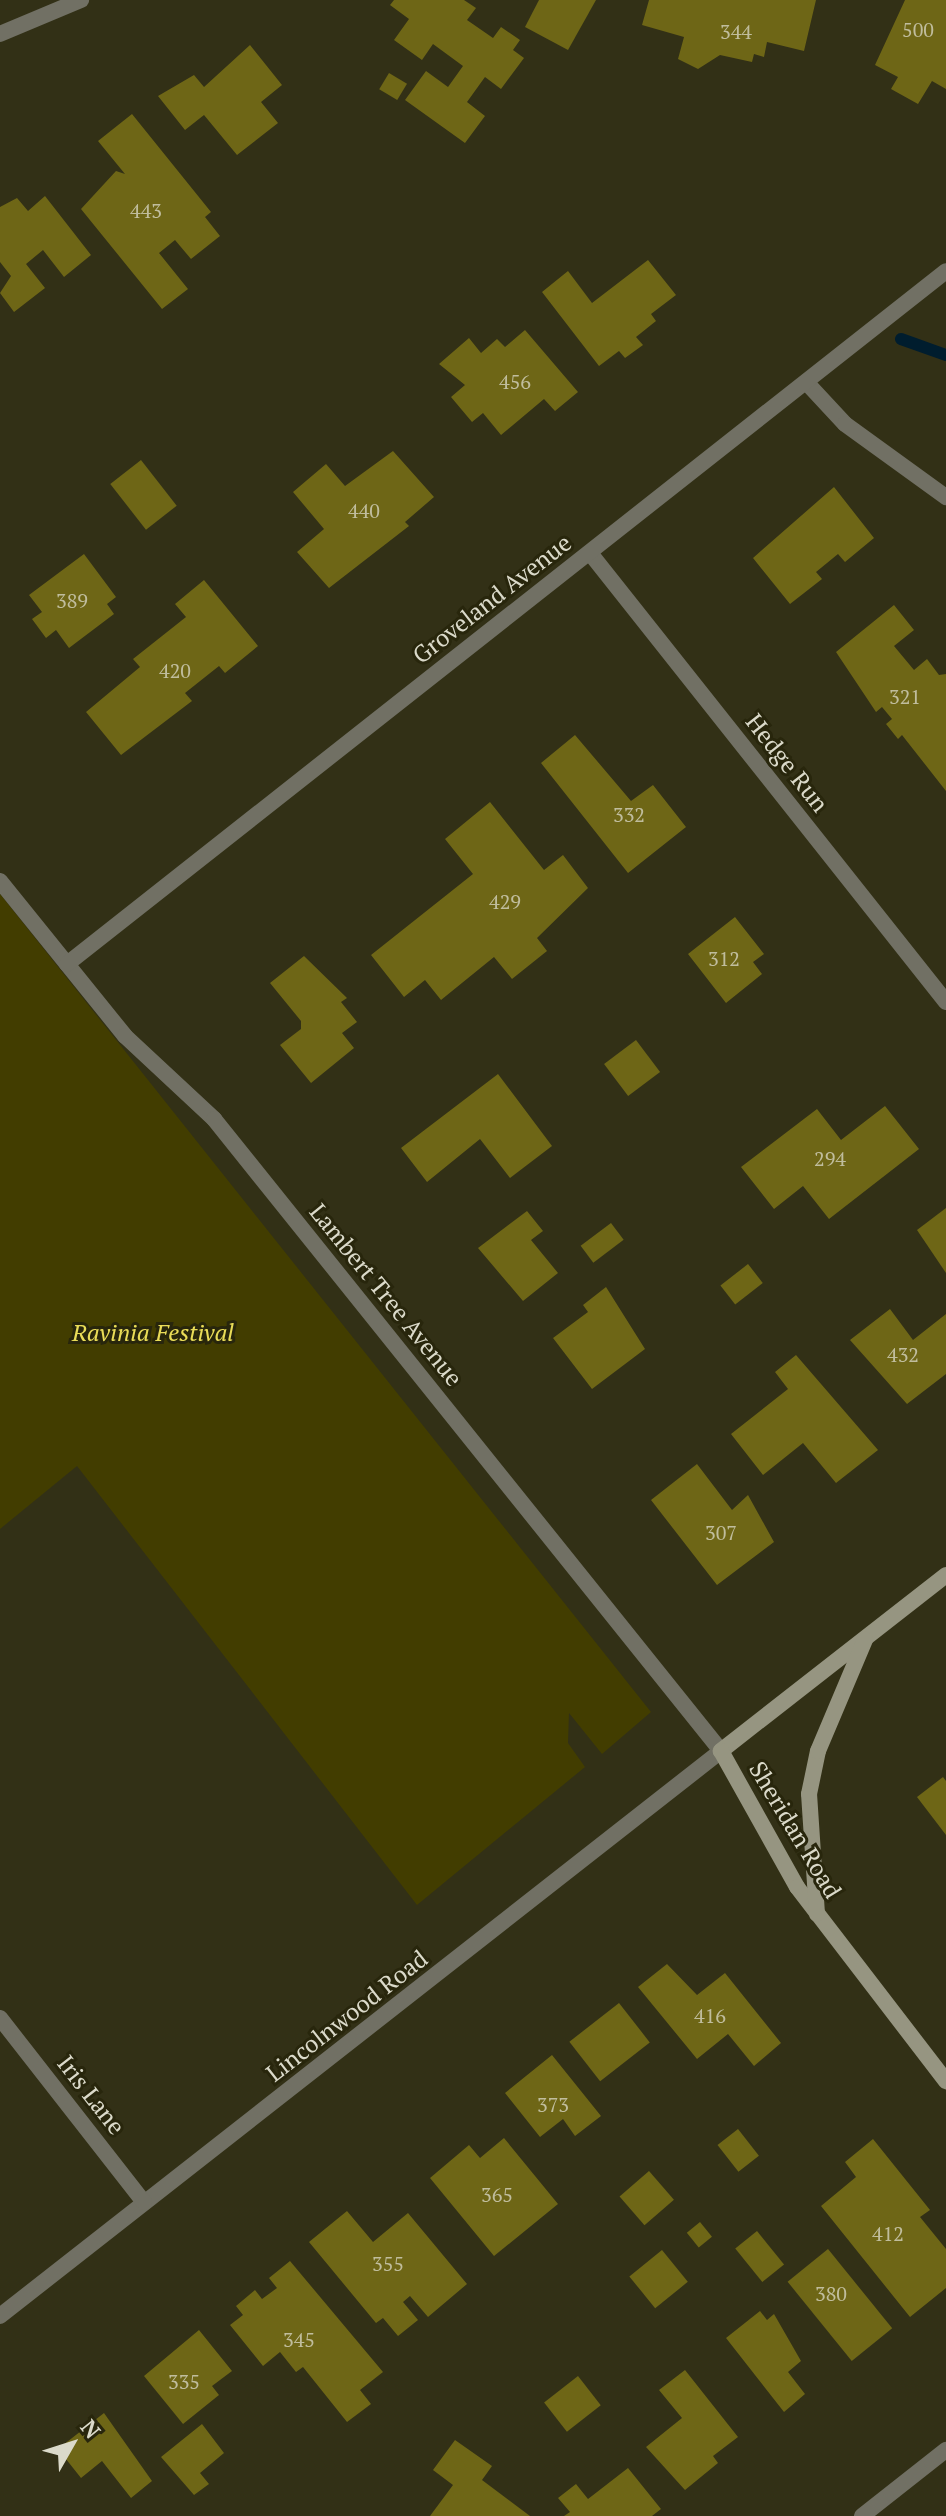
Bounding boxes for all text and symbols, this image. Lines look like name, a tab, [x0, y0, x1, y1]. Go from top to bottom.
house number: 500	[902, 17, 934, 41]
house number: 344	[720, 19, 752, 43]
house number: 443	[130, 198, 162, 222]
house number: 456	[499, 369, 531, 393]
house number: 440	[348, 498, 380, 522]
street label: Groveland Avenue	[407, 528, 577, 670]
house number: 389	[56, 588, 88, 612]
house number: 420	[159, 658, 191, 682]
house number: 321	[889, 684, 921, 708]
street label: Hedge Run	[740, 708, 834, 818]
house number: 332	[613, 802, 645, 826]
house number: 429	[489, 889, 521, 913]
house number: 312	[708, 946, 740, 970]
house number: 294	[814, 1146, 846, 1170]
street label: Lambert Tree Avenue	[303, 1198, 469, 1392]
park label: Ravinia Festival	[72, 1319, 234, 1347]
house number: 432	[887, 1342, 919, 1366]
house number: 307	[705, 1520, 737, 1544]
street label: Sheridan Road	[743, 1756, 847, 1904]
street label: Lincolnwood Road	[261, 1944, 433, 2088]
house number: 416	[694, 2003, 726, 2027]
street label: Iris Lane	[51, 2050, 131, 2140]
house number: 373	[537, 2092, 569, 2116]
house number: 365	[481, 2182, 513, 2206]
house number: 412	[872, 2221, 904, 2245]
house number: 355	[372, 2251, 404, 2275]
house number: 380	[815, 2281, 847, 2305]
house number: 345	[283, 2327, 315, 2351]
house number: 335	[168, 2369, 200, 2393]
north arrow	[32, 2404, 112, 2484]
text: N	[75, 2413, 108, 2444]

